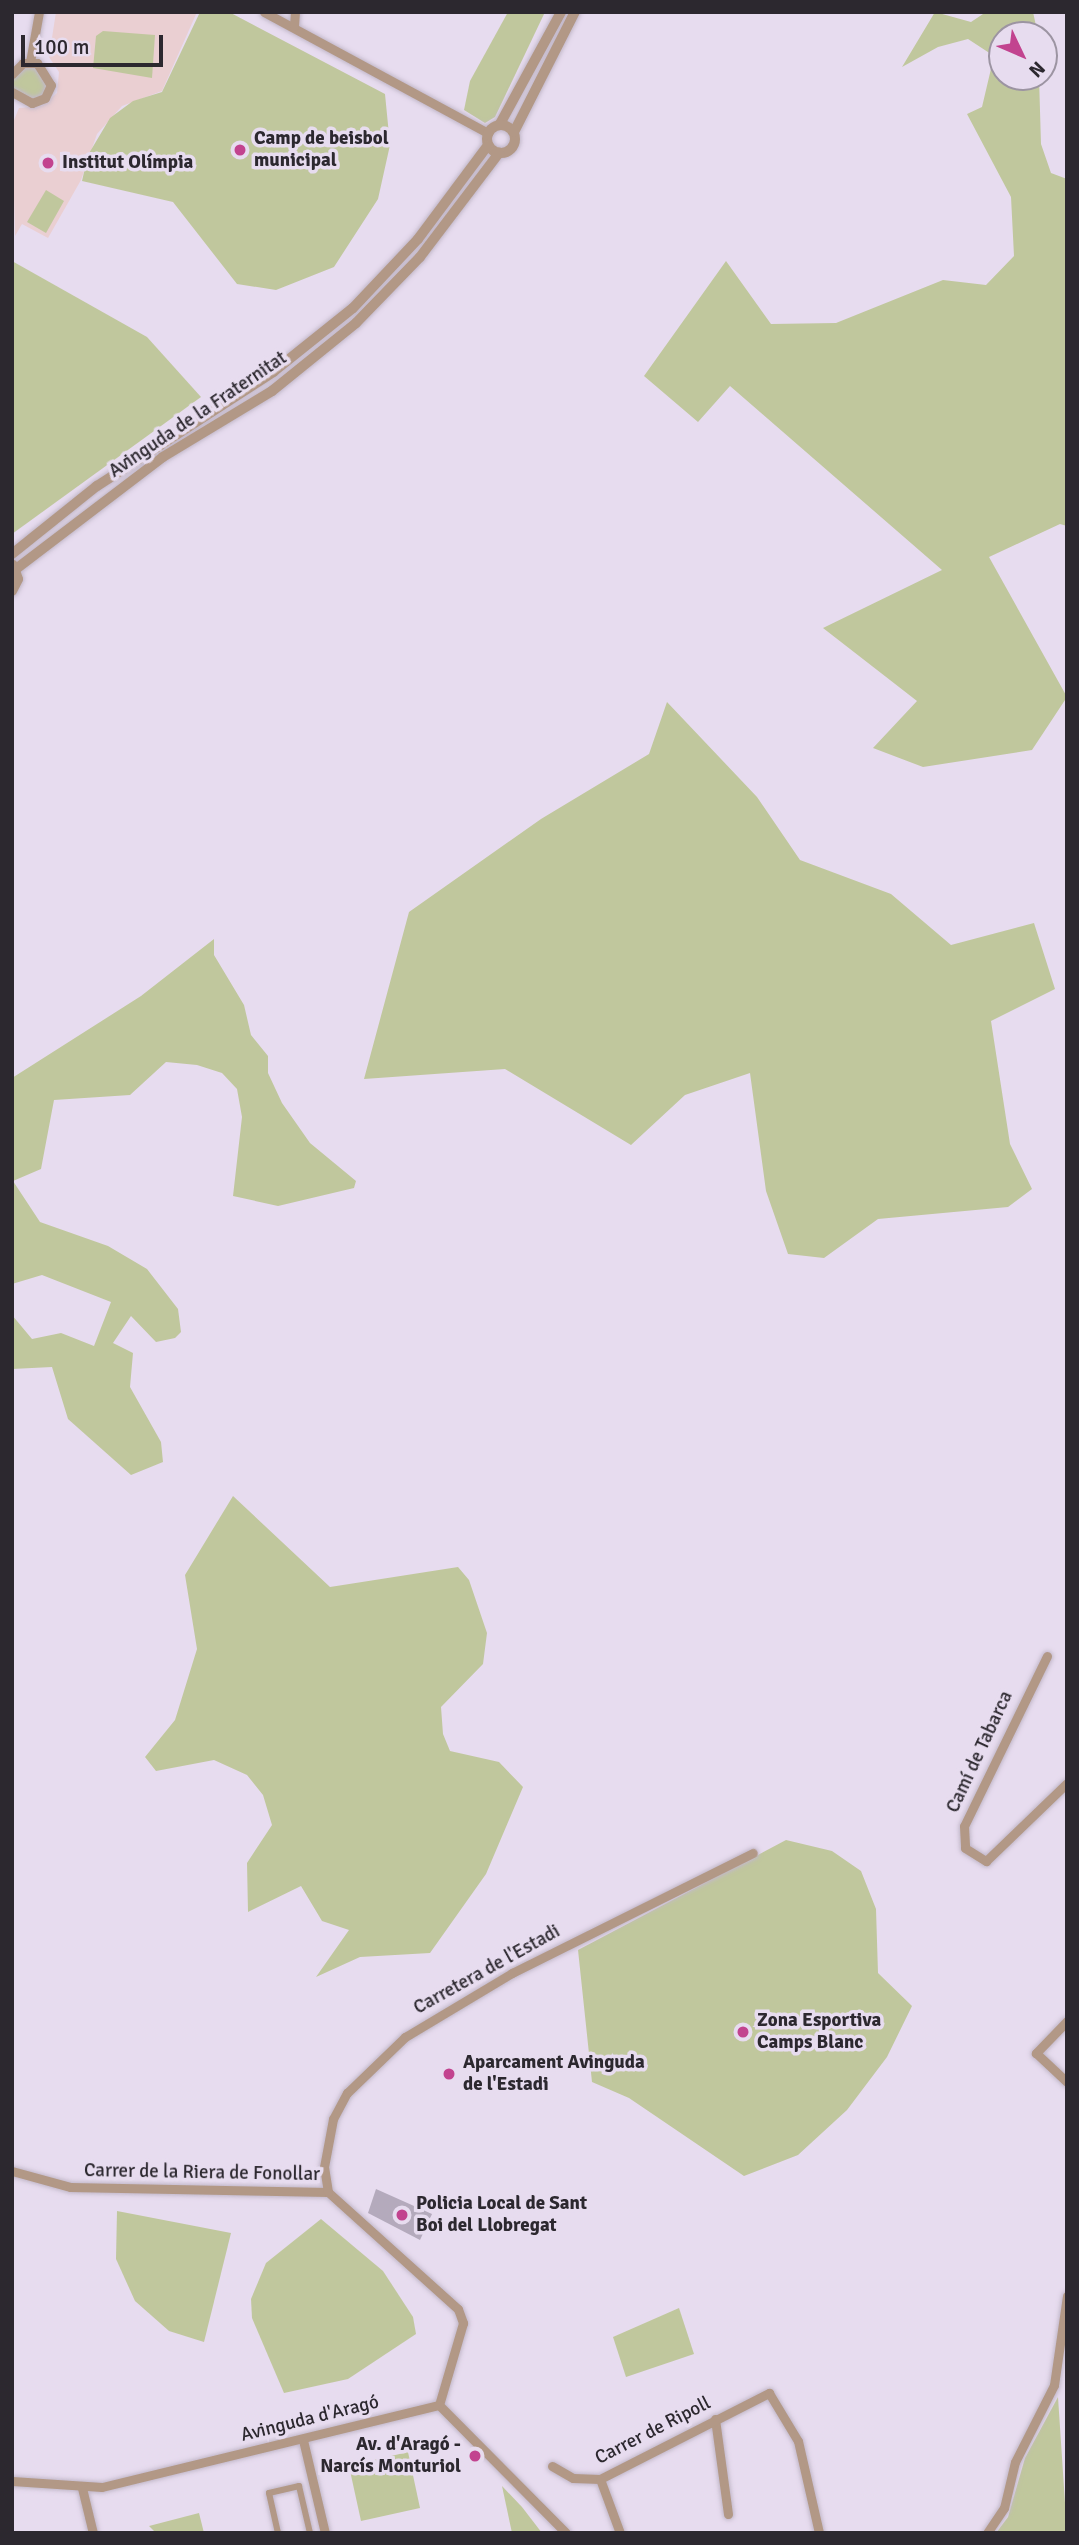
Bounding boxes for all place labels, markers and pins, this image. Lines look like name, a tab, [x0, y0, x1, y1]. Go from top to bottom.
place label: Camp de beisbol municipal	[254, 128, 389, 172]
marker: Camp de beisbol municipal	[232, 142, 248, 158]
place label: Institut Olímpia	[62, 152, 193, 174]
marker: Institut Olímpia	[40, 155, 56, 171]
place label: Zona Esportiva Camps Blanc	[757, 2010, 881, 2054]
marker: Zona Esportiva Camps Blanc	[735, 2024, 751, 2040]
place label: Aparcament Avinguda de l'Estadi	[463, 2052, 645, 2096]
marker: Aparcament Avinguda de l'Estadi	[441, 2066, 457, 2082]
place label: Policia Local de Sant Boi del Llobregat	[416, 2193, 587, 2237]
marker: Policia Local de Sant Boi del Llobregat	[394, 2207, 410, 2223]
place label: Av. d'Aragó - Narcís Monturiol	[320, 2434, 461, 2478]
marker: Av. d'Aragó - Narcís Monturiol	[467, 2448, 483, 2464]

